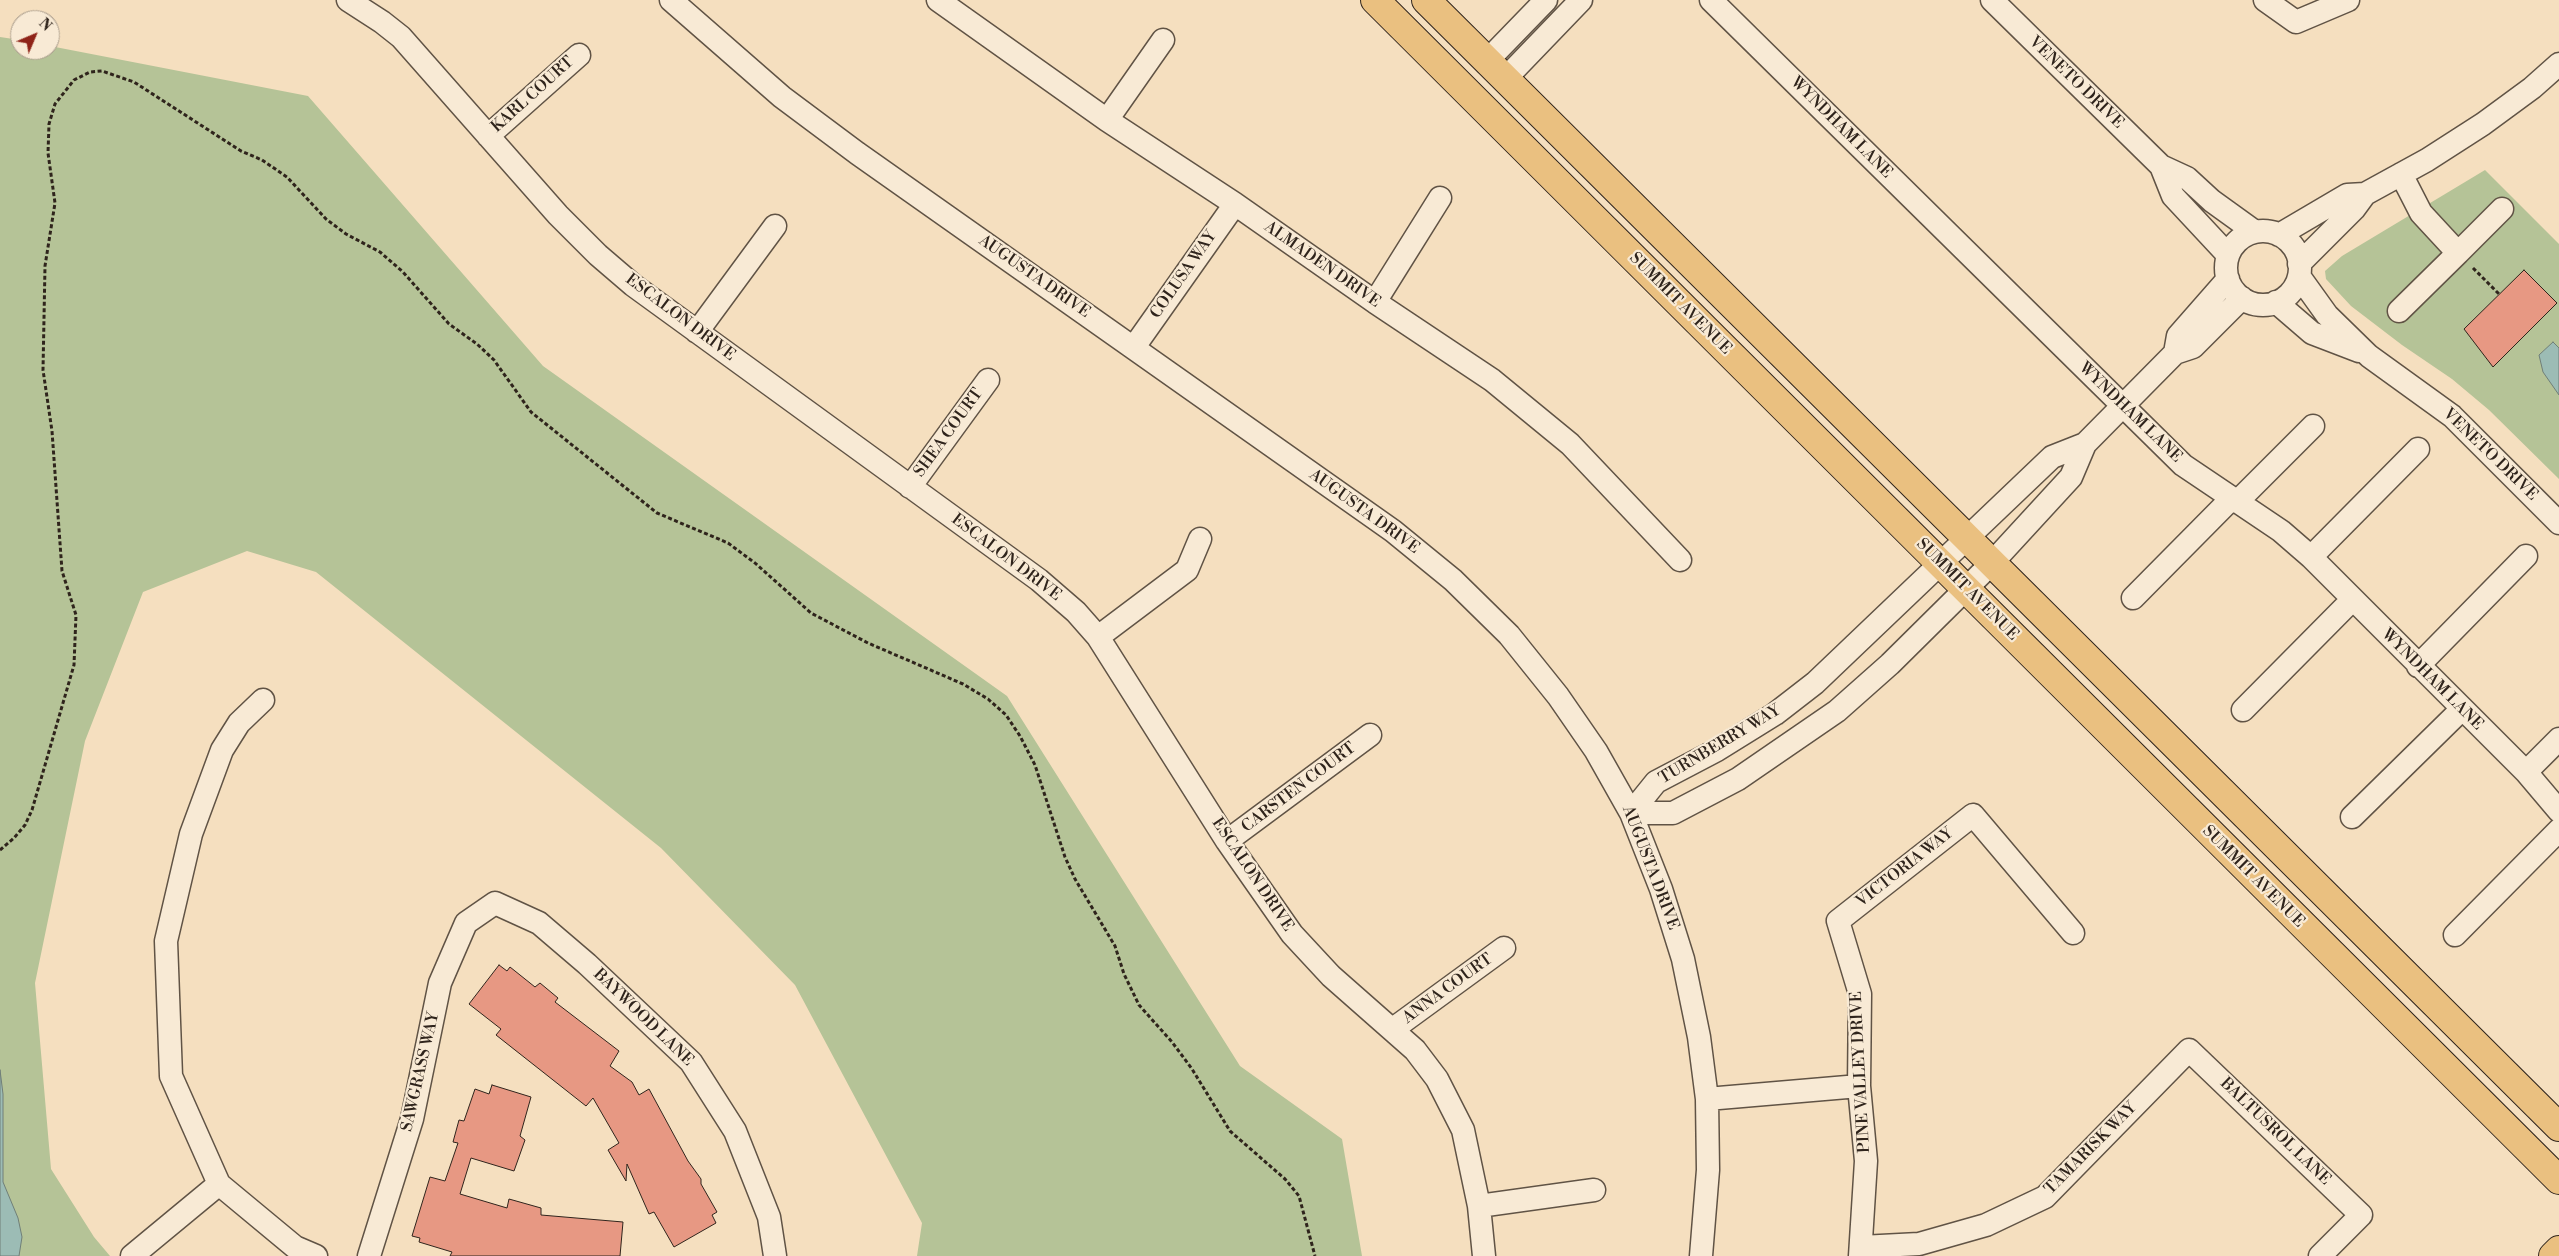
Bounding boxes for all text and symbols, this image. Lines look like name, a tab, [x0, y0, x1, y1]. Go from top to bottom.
north arrow	[10, 10, 60, 60]
text: N	[35, 15, 55, 35]
street label: VENETO DRIVE	[2025, 33, 2127, 133]
street label: KARL COURT	[488, 53, 578, 137]
street label: WYNDHAM LANE	[1786, 73, 1896, 183]
street label: ALMADEN DRIVE	[1260, 218, 1384, 312]
street label: COLUSA WAY	[1147, 228, 1221, 322]
street label: AUGUSTA DRIVE	[975, 231, 1093, 323]
street label: SUMMIT AVENUE	[1625, 249, 1735, 359]
street label: ESCALON DRIVE	[621, 270, 739, 366]
street label: WYNDHAM LANE	[2075, 359, 2185, 467]
street label: SHEA COURT	[910, 385, 988, 481]
street label: VENETO DRIVE	[2439, 405, 2541, 505]
street label: AUGUSTA DRIVE	[1305, 466, 1423, 558]
street label: ESCALON DRIVE	[947, 510, 1065, 606]
street label: SUMMIT AVENUE	[1912, 535, 2022, 645]
street label: WYNDHAM LANE	[2377, 625, 2487, 735]
street label: TURNBERRY WAY	[1656, 701, 1784, 789]
street label: CARSTEN COURT	[1238, 739, 1360, 837]
street label: AUGUSTA DRIVE	[1617, 803, 1683, 933]
street label: ESCALON DRIVE	[1207, 815, 1297, 935]
street label: SUMMIT AVENUE	[2198, 822, 2308, 932]
street label: VICTORIA WAY	[1853, 824, 1957, 912]
street label: ANNA COURT	[1399, 950, 1497, 1028]
street label: BAYWOOD LANE	[589, 965, 697, 1071]
street label: PINE VALLEY DRIVE	[1847, 991, 1875, 1153]
street label: SAWGRASS WAY	[398, 1011, 444, 1133]
street label: BALTUSROL LANE	[2216, 1074, 2334, 1190]
street label: TAMARISK WAY	[2041, 1099, 2141, 1199]

